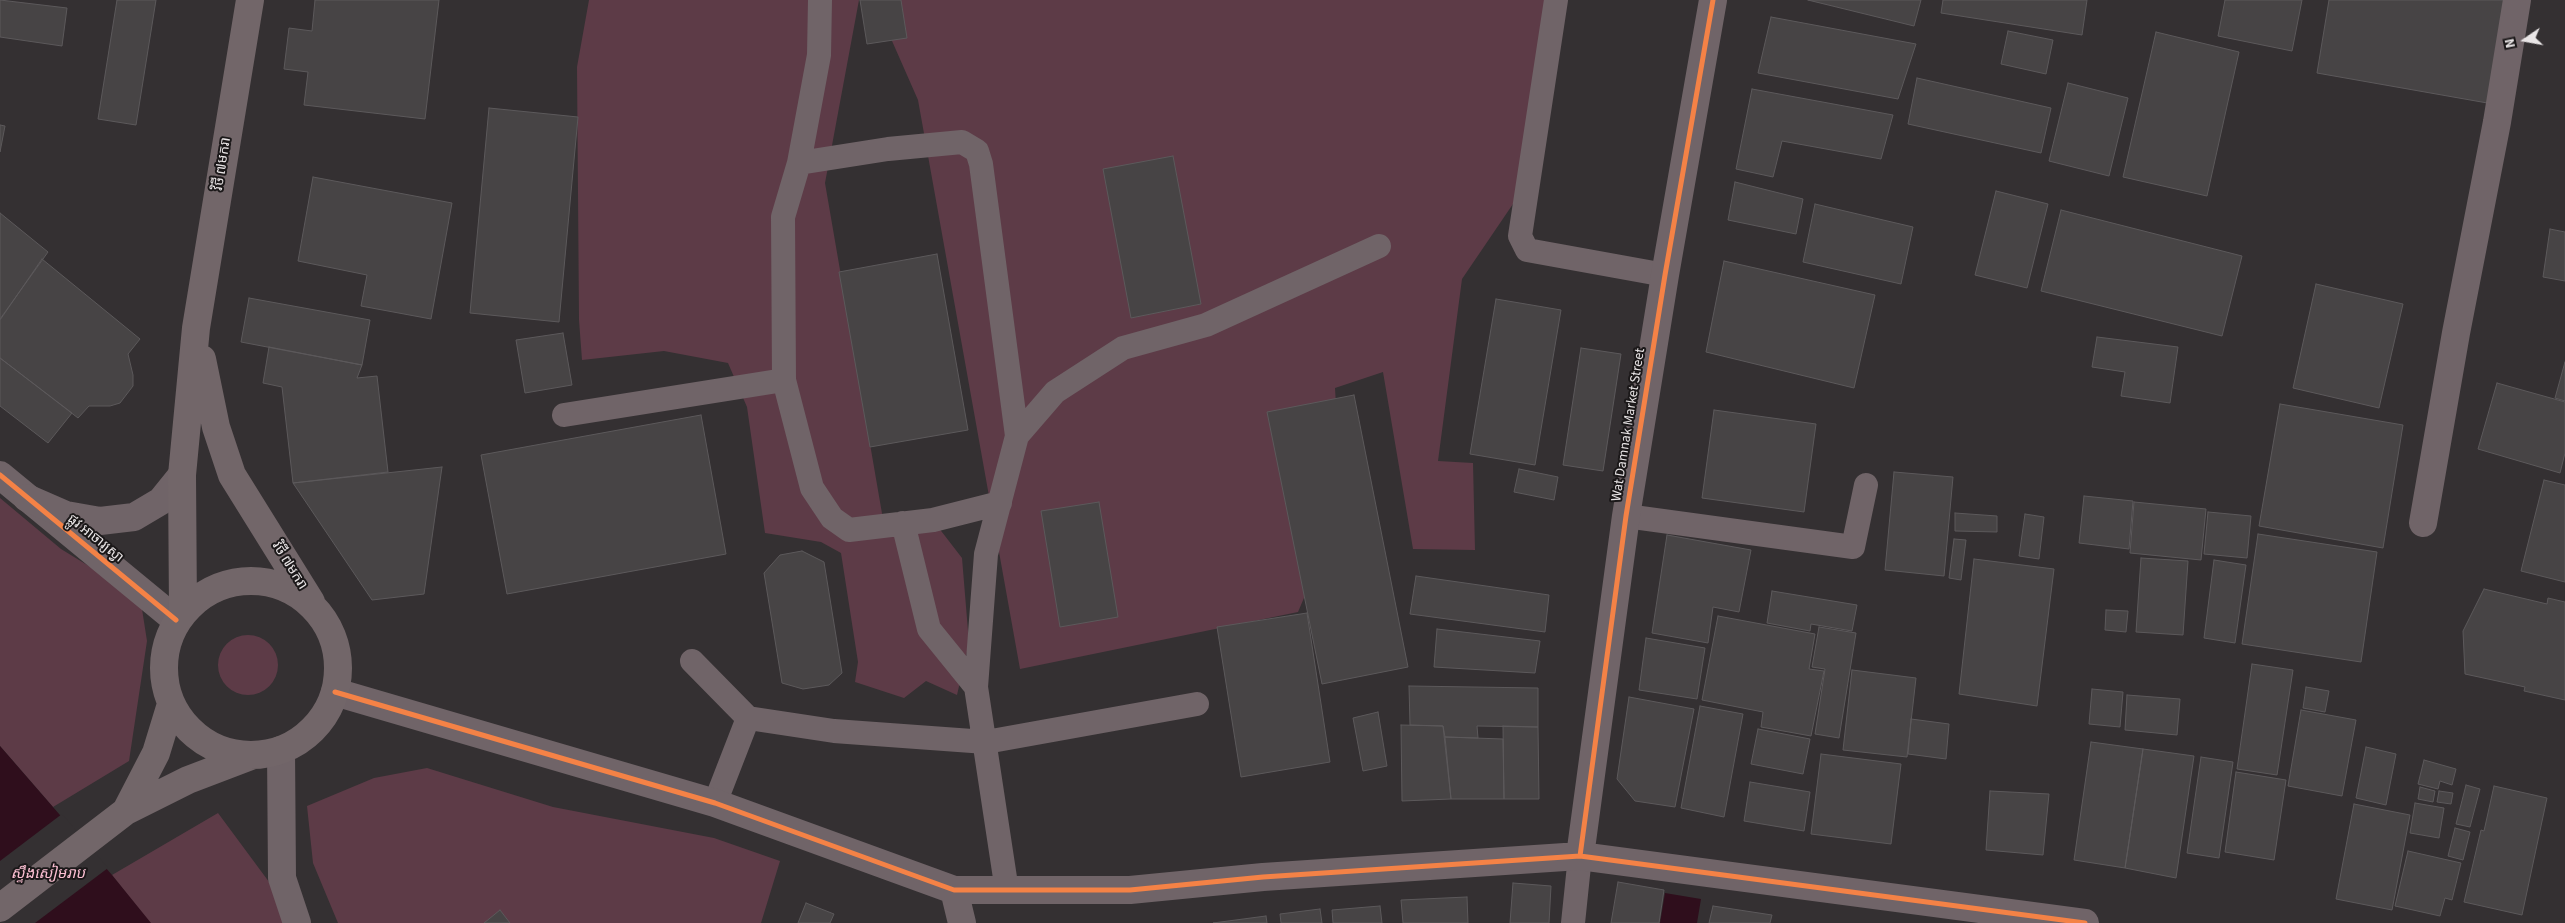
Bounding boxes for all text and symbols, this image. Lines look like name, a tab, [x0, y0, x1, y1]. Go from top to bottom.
north arrow	[2500, 15, 2550, 65]
text: N	[2500, 36, 2521, 50]
street label: វិថី ៧មករា	[211, 136, 235, 192]
street label: Wat Damnak Market Street	[1609, 347, 1649, 503]
street label: ផ្លូវ អាចារ្យស្វា	[63, 511, 127, 567]
street label: វិថី ៧មករា	[268, 539, 310, 593]
water label: ស្ទឹងសៀមរាប	[11, 866, 85, 884]

